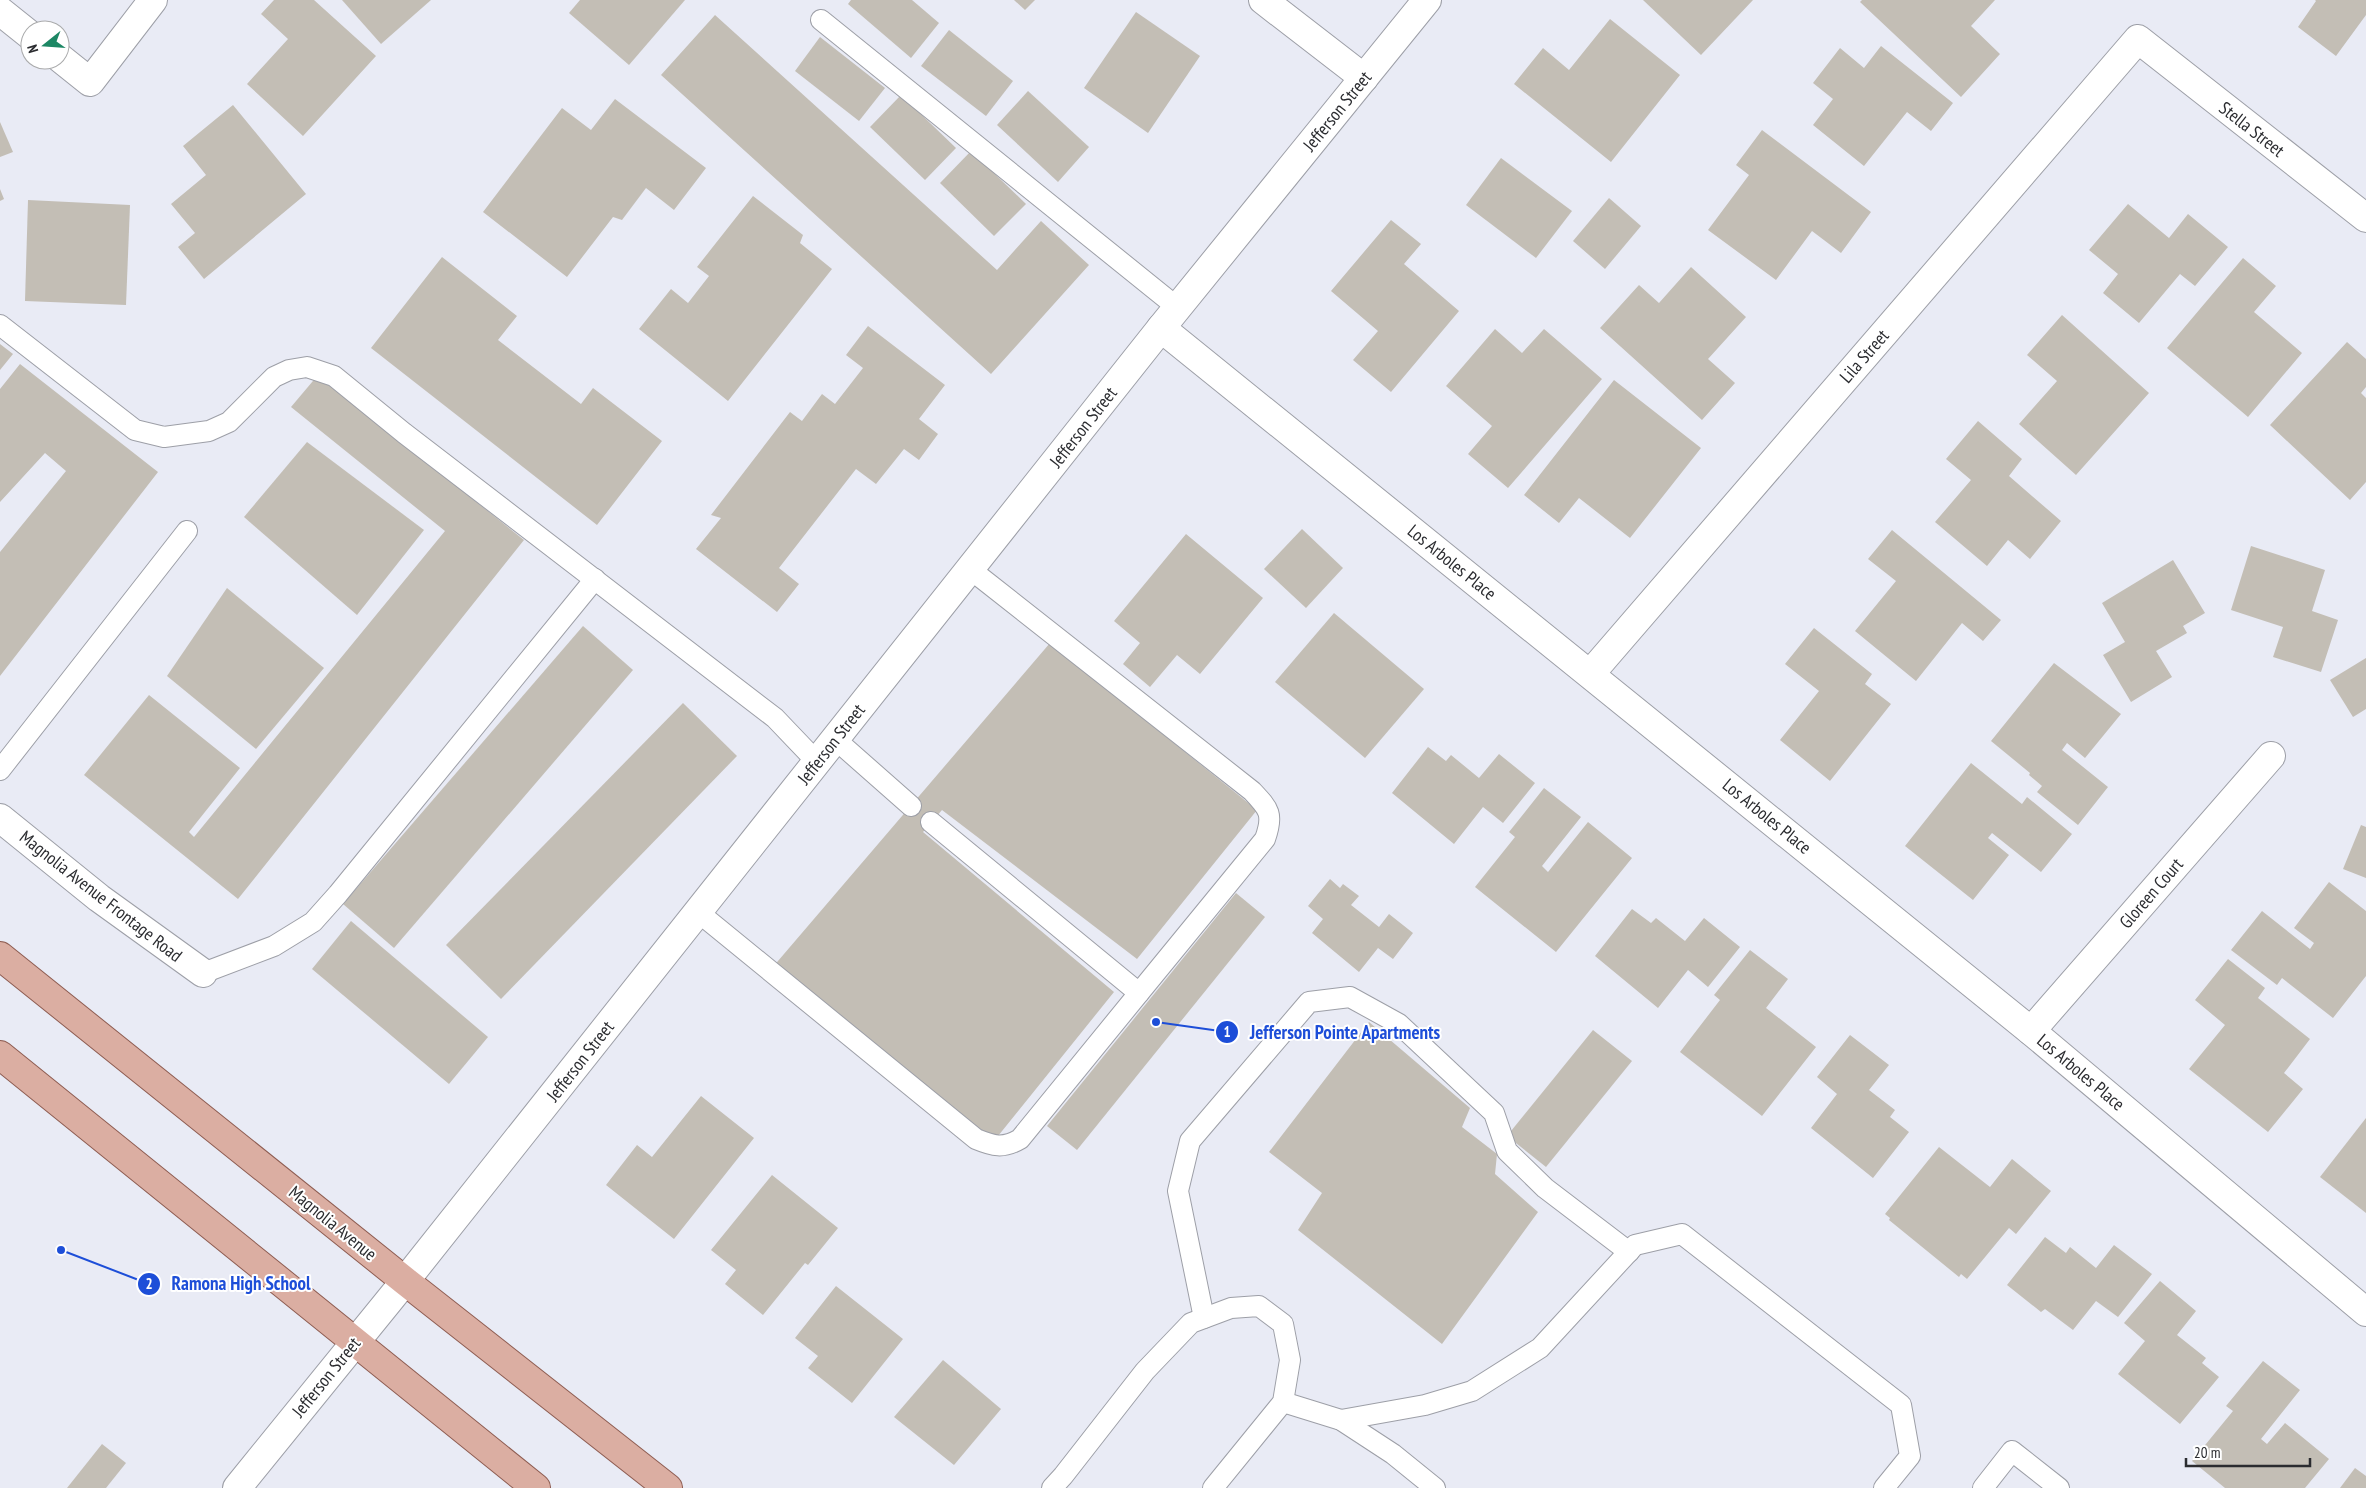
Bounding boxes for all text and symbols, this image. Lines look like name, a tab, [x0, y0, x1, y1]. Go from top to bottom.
north arrow	[20, 20, 70, 70]
text: N	[23, 43, 42, 55]
street label: Jefferson Street	[1297, 66, 1376, 156]
street label: Stella Street	[2215, 96, 2289, 162]
street label: Lila Street	[1834, 324, 1894, 388]
street label: Jefferson Street	[1044, 382, 1122, 473]
street label: Los Arboles Place	[1403, 519, 1501, 605]
street label: Jefferson Street	[792, 699, 870, 790]
street label: Los Arboles Place	[1718, 773, 1816, 859]
street label: Magnolia Avenue Frontage Road	[15, 825, 187, 967]
street label: Gloreen Court	[2114, 853, 2188, 933]
callout: Jefferson Pointe Apartments	[1215, 1015, 1451, 1049]
street label: Jefferson Street	[541, 1016, 619, 1107]
text: Jefferson Pointe Apartments	[1249, 1020, 1441, 1044]
text: 1	[1223, 1022, 1231, 1041]
street label: Los Arboles Place	[2032, 1029, 2130, 1115]
street label: Magnolia Avenue	[284, 1181, 382, 1265]
callout: Ramona High School	[137, 1267, 321, 1301]
text: Ramona High School	[171, 1271, 311, 1295]
text: 2	[145, 1274, 153, 1293]
street label: Jefferson Street	[286, 1332, 365, 1422]
scale bar	[2186, 1436, 2310, 1468]
text: 20 m	[2194, 1443, 2220, 1462]

